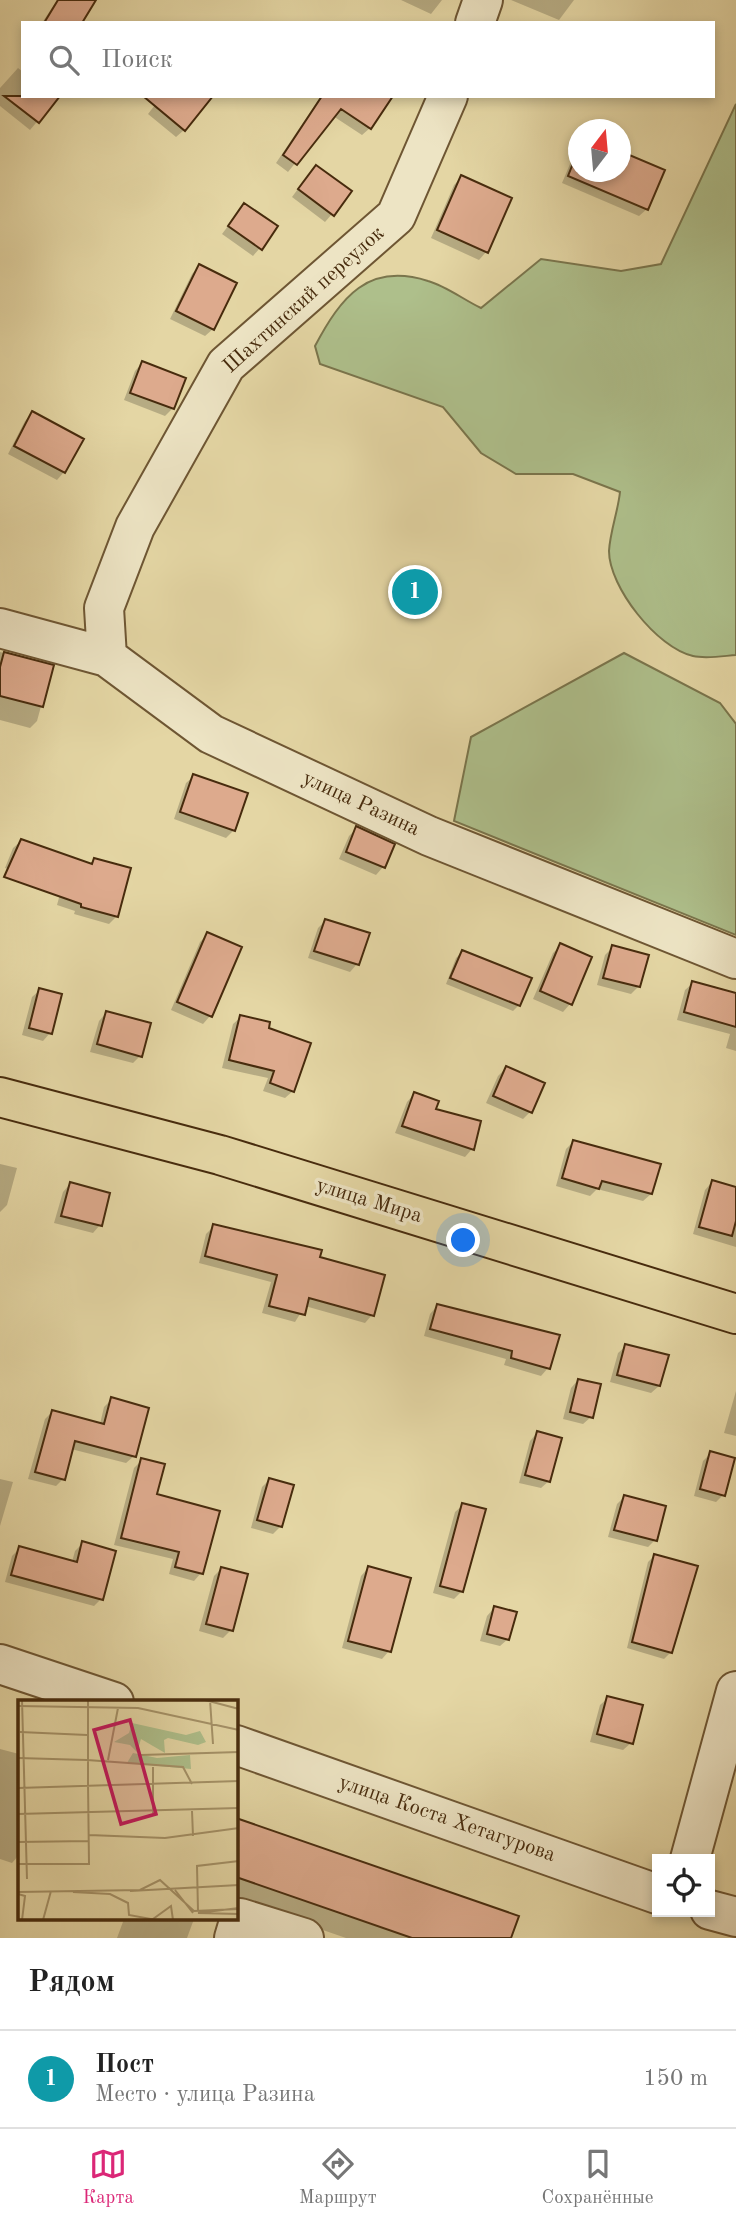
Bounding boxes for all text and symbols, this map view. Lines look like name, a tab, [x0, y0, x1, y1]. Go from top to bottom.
search box	[21, 21, 715, 98]
icon: search	[45, 41, 83, 79]
text: Поиск	[101, 47, 173, 73]
north arrow	[568, 119, 631, 182]
street label: Шахтинский переулок	[219, 222, 389, 378]
pin: 1	[392, 566, 438, 618]
street label: улица Разина	[299, 768, 423, 840]
street label: улица Мира	[313, 1175, 425, 1227]
your location	[446, 1223, 480, 1257]
inset map	[18, 1700, 238, 1920]
street label: улица Коста Хетагурова	[336, 1772, 558, 1866]
map controls	[652, 1854, 715, 1917]
button: locate	[652, 1854, 715, 1917]
text: Рядом	[28, 1968, 115, 1998]
text: Пост	[95, 2052, 154, 2078]
text: 1	[44, 2067, 58, 2090]
text: 150 m	[643, 2067, 708, 2090]
text: Место · улица Разина	[95, 2083, 315, 2106]
tab: Карта	[82, 2145, 134, 2210]
tab: Маршрут	[299, 2145, 377, 2210]
tab: Сохранённые	[542, 2145, 654, 2210]

